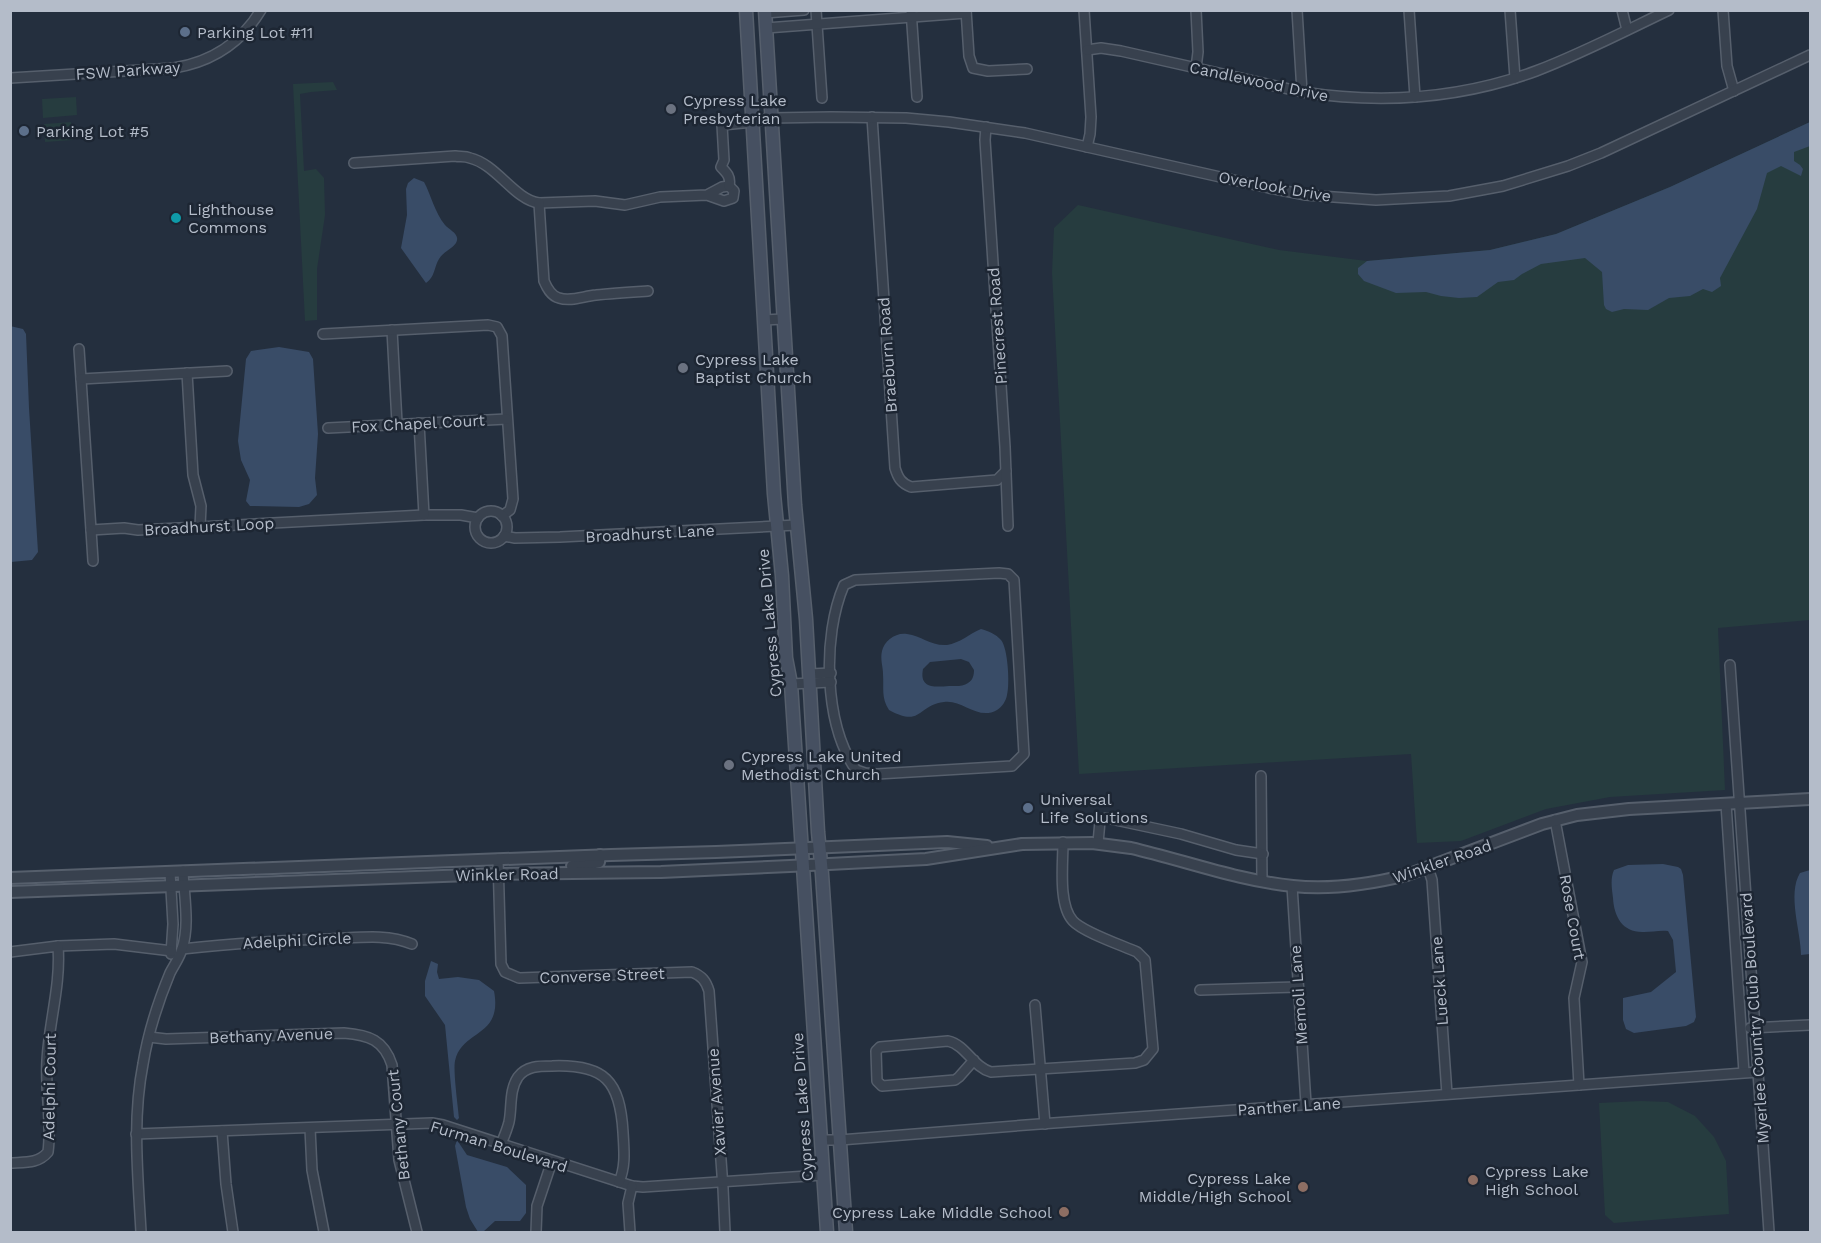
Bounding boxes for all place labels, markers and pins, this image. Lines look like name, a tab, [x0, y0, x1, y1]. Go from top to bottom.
place label: Parking Lot #11	[197, 23, 313, 42]
marker: Parking Lot #11	[178, 25, 192, 39]
place label: Cypress Lake Presbyterian	[683, 91, 787, 128]
marker: Cypress Lake Presbyterian	[664, 102, 678, 116]
place label: Parking Lot #5	[36, 122, 149, 141]
marker: Parking Lot #5	[17, 124, 31, 138]
place label: Lighthouse Commons	[188, 200, 274, 237]
marker: Lighthouse Commons	[169, 211, 183, 225]
place label: Cypress Lake Baptist Church	[695, 350, 812, 387]
marker: Cypress Lake Baptist Church	[676, 361, 690, 375]
place label: Cypress Lake United Methodist Church	[741, 747, 902, 784]
marker: Cypress Lake United Methodist Church	[722, 758, 736, 772]
place label: Universal Life Solutions	[1040, 790, 1148, 827]
marker: Universal Life Solutions	[1021, 801, 1035, 815]
place label: Cypress Lake High School	[1485, 1162, 1589, 1199]
place label: Cypress Lake Middle/High School	[1139, 1169, 1291, 1206]
marker: Cypress Lake High School	[1466, 1173, 1480, 1187]
marker: Cypress Lake Middle/High School	[1296, 1180, 1310, 1194]
place label: Cypress Lake Middle School	[832, 1203, 1052, 1222]
marker: Cypress Lake Middle School	[1057, 1205, 1071, 1219]

